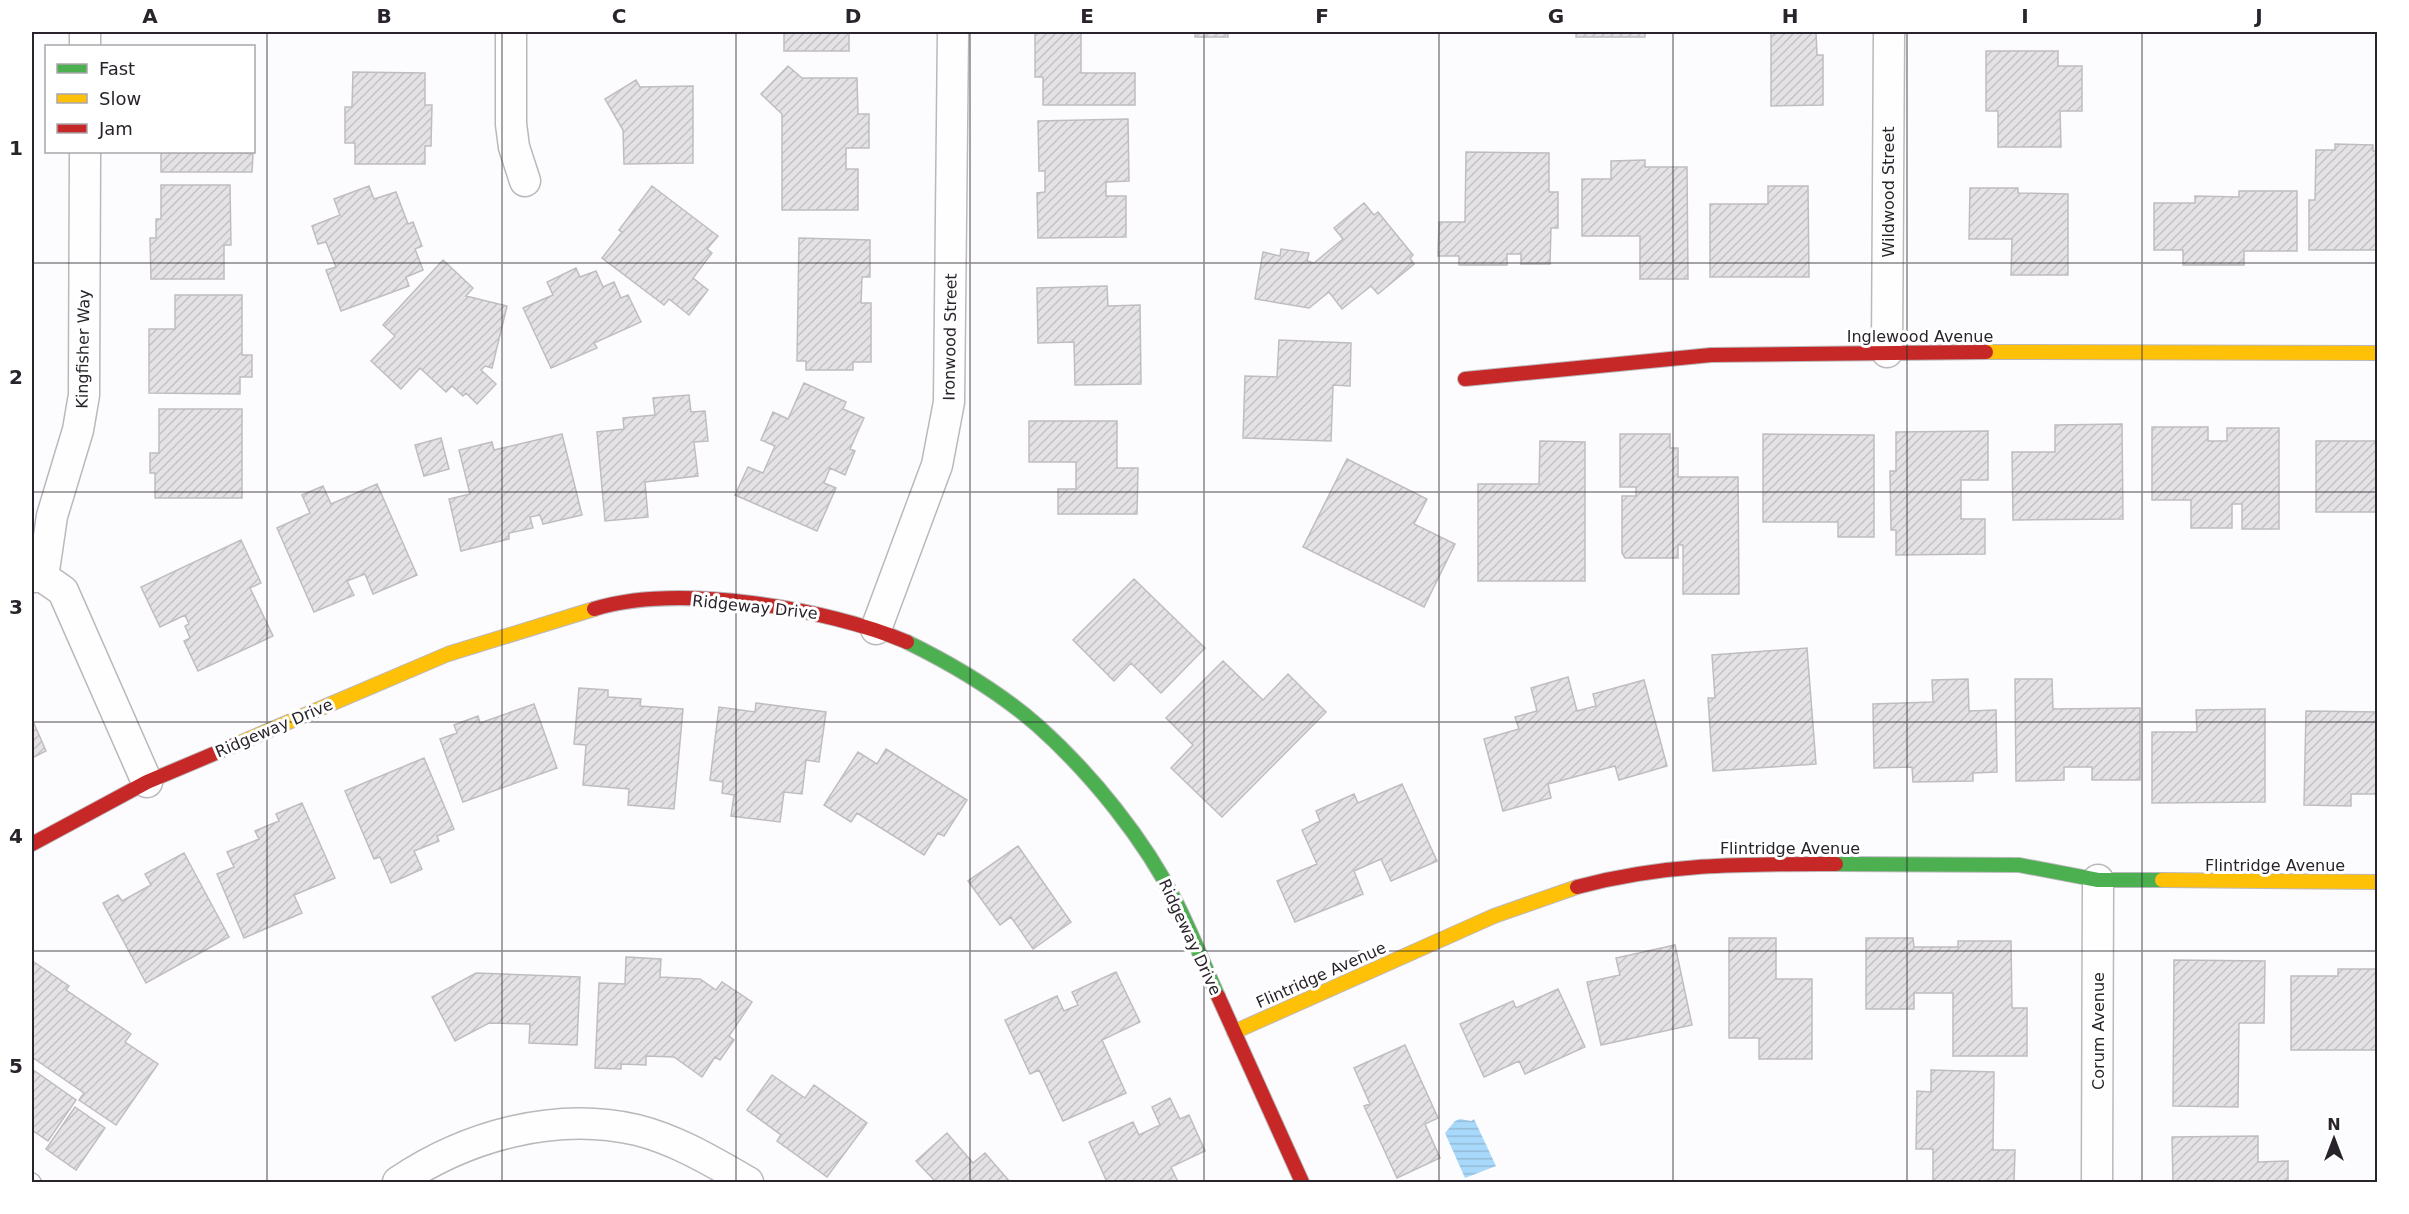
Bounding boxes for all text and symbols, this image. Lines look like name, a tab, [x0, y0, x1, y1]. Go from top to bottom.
text: A	[142, 4, 158, 28]
text: B	[376, 4, 392, 28]
text: C	[612, 4, 626, 28]
text: D	[845, 4, 861, 28]
text: E	[1080, 4, 1094, 28]
text: F	[1315, 4, 1329, 28]
text: G	[1548, 4, 1564, 28]
text: H	[1782, 4, 1798, 28]
text: I	[2021, 4, 2029, 28]
text: J	[2253, 4, 2263, 28]
legend	[45, 45, 255, 153]
text: Fast	[99, 58, 135, 79]
text: Slow	[99, 88, 141, 109]
text: Jam	[98, 118, 133, 139]
street label: Wildwood Street	[1879, 126, 1898, 258]
text: 1	[9, 136, 23, 160]
street label: Ironwood Street	[939, 273, 961, 401]
street label: Kingfisher Way	[72, 289, 94, 409]
street label: Inglewood Avenue	[1847, 327, 1993, 346]
text: 2	[9, 365, 23, 389]
street label: Ridgeway Drive	[691, 591, 819, 623]
text: 3	[9, 595, 23, 619]
street label: Ridgeway Drive	[212, 695, 336, 761]
text: 4	[9, 824, 23, 848]
street label: Flintridge Avenue	[1720, 839, 1860, 858]
street label: Flintridge Avenue	[2205, 856, 2345, 875]
street label: Ridgeway Drive	[1155, 876, 1225, 998]
street label: Flintridge Avenue	[1253, 938, 1389, 1012]
street label: Corum Avenue	[2089, 972, 2108, 1090]
text: 5	[9, 1054, 23, 1078]
north arrow	[2304, 1109, 2364, 1169]
text: N	[2327, 1115, 2341, 1134]

